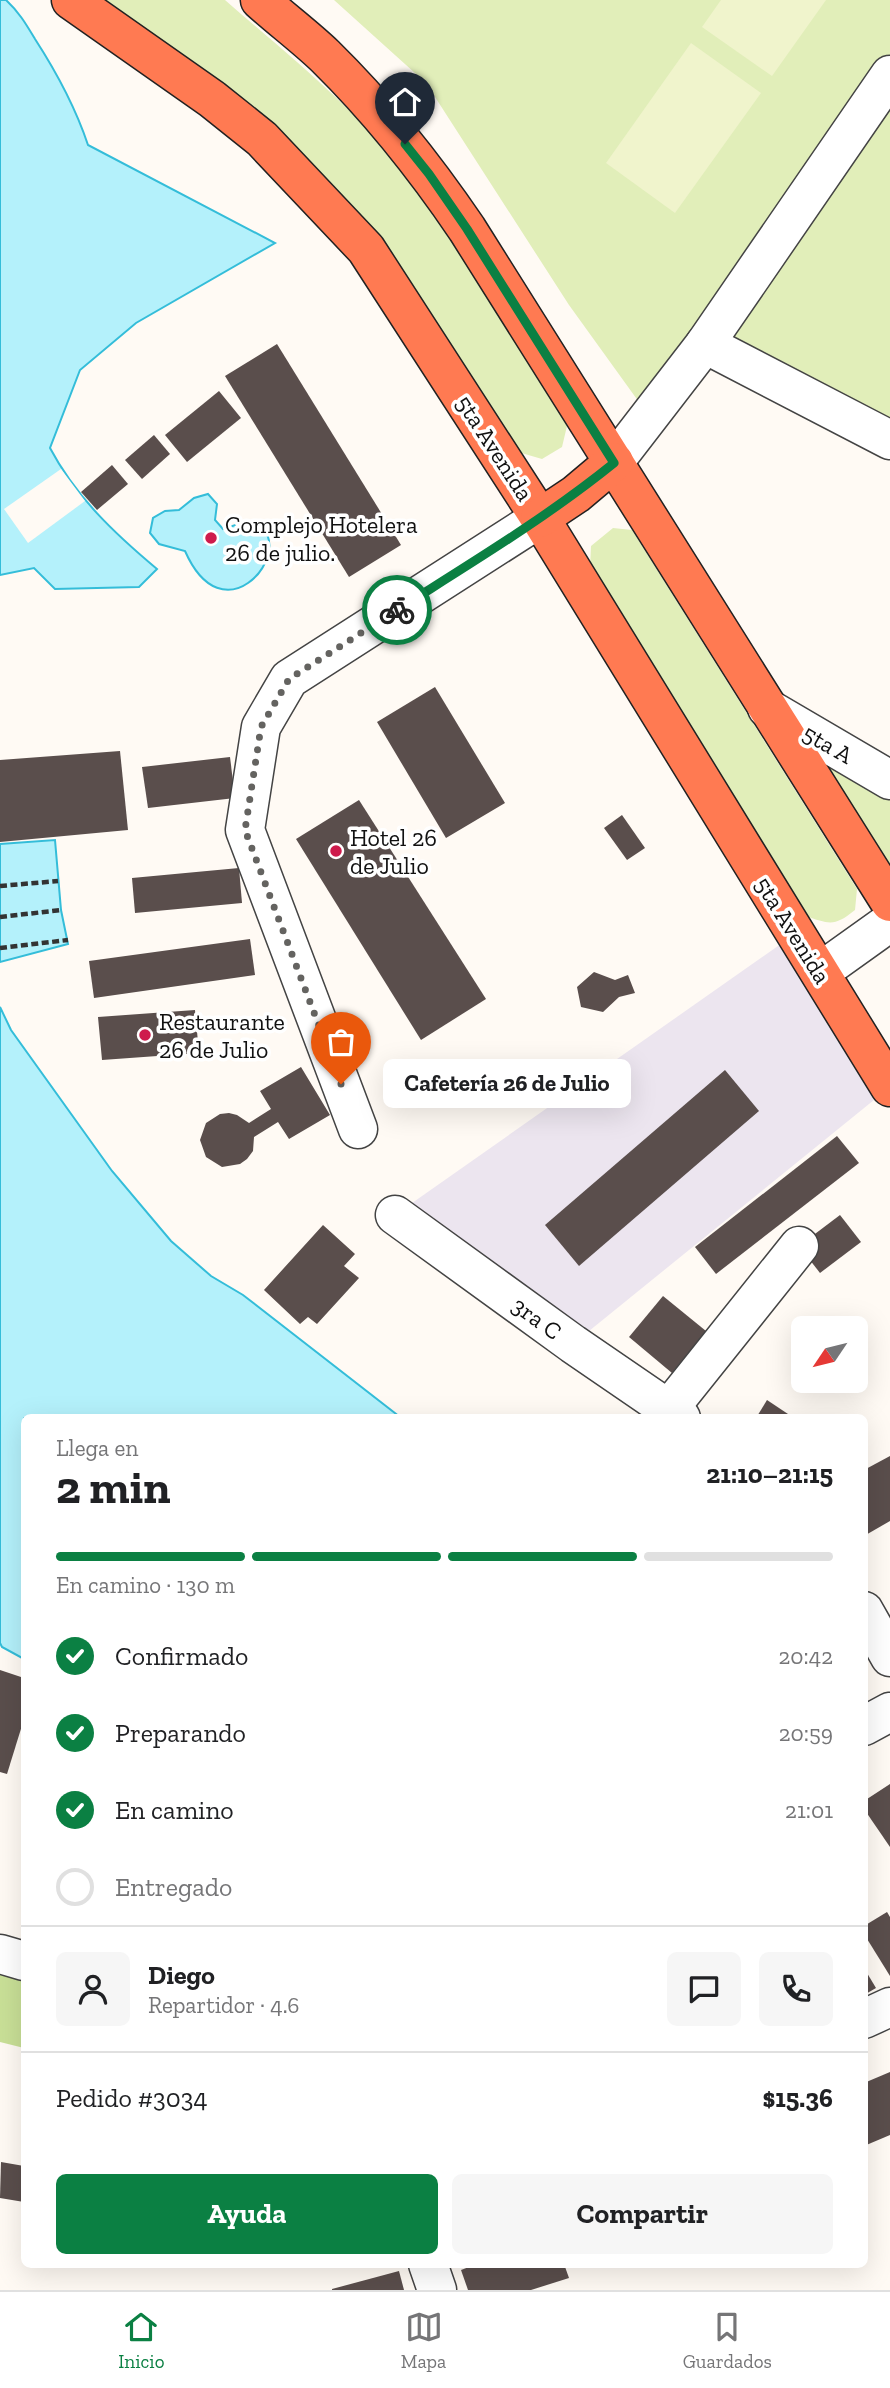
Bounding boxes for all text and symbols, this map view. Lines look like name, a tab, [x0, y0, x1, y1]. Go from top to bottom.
pin	[375, 72, 435, 144]
icon: home	[386, 83, 424, 121]
street label: 5ta Avenida	[450, 390, 540, 507]
place label: Complejo Hotelera 26 de julio.	[225, 510, 418, 567]
marker: Complejo Hotelera 26 de julio.	[203, 530, 219, 546]
courier	[362, 575, 432, 645]
icon: bike	[378, 591, 416, 629]
street label: 5ta A	[798, 718, 859, 770]
place label: Hotel 26 de Julio	[350, 823, 437, 880]
marker: Hotel 26 de Julio	[328, 843, 344, 859]
street label: 5ta Avenida	[749, 871, 837, 989]
place label: Restaurante 26 de Julio	[159, 1007, 285, 1064]
pin	[311, 1012, 371, 1084]
icon: bag	[322, 1023, 360, 1061]
marker: Restaurante 26 de Julio	[137, 1027, 153, 1043]
callout: Cafetería 26 de Julio	[383, 1060, 632, 1108]
text: Cafetería 26 de Julio	[404, 1069, 610, 1097]
street label: 3ra C	[506, 1290, 568, 1346]
north arrow	[791, 1316, 868, 1393]
map controls	[791, 1316, 868, 1393]
text: Llega en	[56, 1434, 138, 1462]
text: 21:10–21:15	[706, 1458, 833, 1490]
text: 2 min	[56, 1460, 171, 1515]
text: En camino · 130 m	[56, 1571, 235, 1599]
icon: check	[56, 1637, 94, 1675]
text: Confirmado	[115, 1640, 248, 1672]
text: 20:42	[779, 1642, 833, 1670]
icon: check	[56, 1714, 94, 1752]
text: Preparando	[115, 1717, 246, 1749]
text: 20:59	[779, 1719, 833, 1747]
icon: check	[56, 1791, 94, 1829]
text: En camino	[115, 1794, 234, 1826]
text: 21:01	[785, 1796, 833, 1824]
text: Entregado	[115, 1871, 232, 1903]
button: person	[56, 1952, 130, 2026]
button: chat	[667, 1952, 741, 2026]
button: phone	[759, 1952, 833, 2026]
text: Diego	[148, 1959, 215, 1991]
text: Repartidor · 4.6	[148, 1991, 299, 2019]
text: Pedido #3034	[56, 2082, 207, 2114]
text: $15.36	[762, 2082, 833, 2114]
button: Ayuda	[56, 2174, 438, 2254]
button: Compartir	[452, 2174, 833, 2254]
tab: Inicio	[118, 2308, 164, 2373]
tab: Mapa	[401, 2308, 446, 2373]
tab: Guardados	[683, 2308, 772, 2373]

